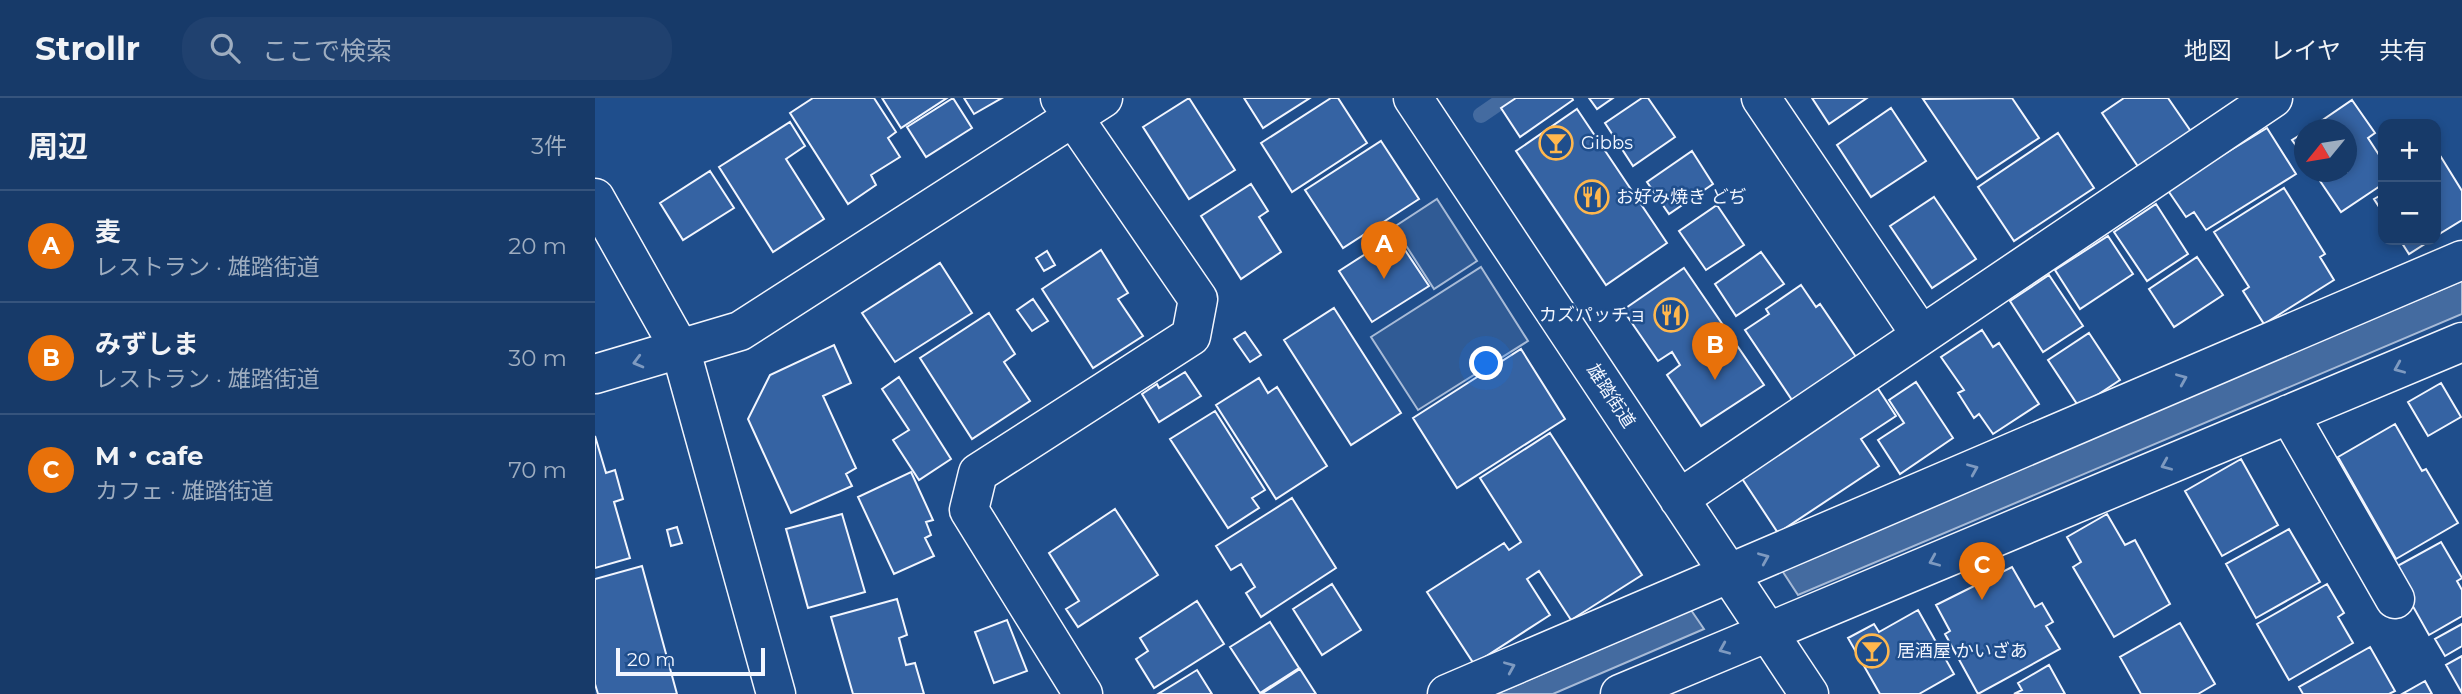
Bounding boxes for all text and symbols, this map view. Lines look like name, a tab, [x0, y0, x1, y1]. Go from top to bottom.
search box	[182, 17, 672, 80]
text: Strollr	[35, 28, 140, 68]
icon: search	[206, 29, 244, 67]
text: ここで検索	[262, 35, 392, 67]
text: 地図	[2184, 36, 2232, 65]
text: レイヤ	[2270, 36, 2341, 65]
text: 共有	[2379, 36, 2427, 65]
north arrow	[2294, 119, 2357, 182]
map controls	[2378, 119, 2441, 245]
button: +	[2378, 119, 2441, 182]
bar icon: Gibbs	[1537, 124, 1575, 162]
text: 周辺	[28, 128, 88, 165]
text: 3件	[531, 132, 567, 160]
place label: Gibbs	[1581, 132, 1633, 154]
restaurant icon: お好み焼き どぢ	[1573, 178, 1611, 216]
button: −	[2378, 182, 2441, 245]
place label: お好み焼き どぢ	[1616, 186, 1747, 208]
text: 麦	[95, 216, 121, 248]
pin: A	[1361, 221, 1407, 279]
text: A	[42, 232, 60, 260]
text: 20 m	[508, 232, 567, 260]
text: レストラン · 雄踏街道	[95, 253, 320, 281]
restaurant icon: カズパッチョ	[1652, 296, 1690, 334]
place label: カズパッチョ	[1539, 304, 1647, 326]
pin: B	[1692, 322, 1738, 380]
text: みずしま	[95, 328, 199, 360]
text: B	[42, 344, 60, 372]
text: 30 m	[508, 344, 567, 372]
your location	[1469, 346, 1503, 380]
one-way arrow	[632, 354, 644, 368]
street label: 雄踏街道	[1582, 360, 1640, 432]
one-way arrow	[2394, 360, 2406, 374]
text: レストラン · 雄踏街道	[95, 365, 320, 393]
one-way arrow	[2175, 374, 2187, 388]
text: M・cafe	[95, 440, 204, 472]
text: C	[43, 456, 59, 484]
text: 70 m	[508, 456, 567, 484]
one-way arrow	[2161, 456, 2173, 470]
one-way arrow	[1966, 463, 1978, 477]
text: カフェ · 雄踏街道	[95, 477, 274, 505]
pin: C	[1959, 542, 2005, 600]
one-way arrow	[1756, 552, 1769, 566]
one-way arrow	[1928, 553, 1940, 567]
bar icon: 居酒屋 かいざあ	[1853, 632, 1891, 670]
place label: 居酒屋 かいざあ	[1897, 640, 2028, 662]
one-way arrow	[1718, 641, 1731, 655]
scale bar	[616, 645, 765, 677]
text: 20 m	[627, 648, 675, 671]
one-way arrow	[1502, 661, 1515, 675]

